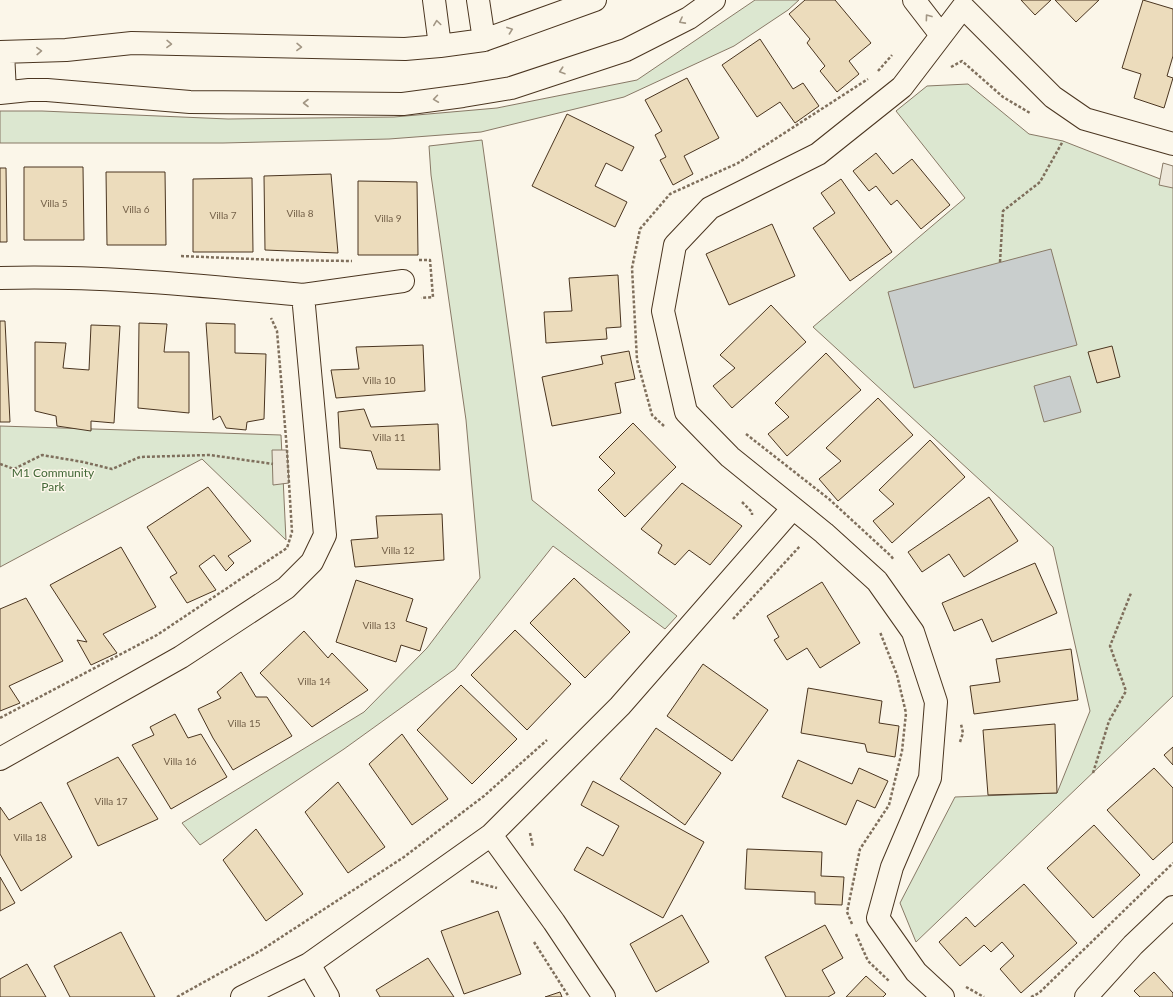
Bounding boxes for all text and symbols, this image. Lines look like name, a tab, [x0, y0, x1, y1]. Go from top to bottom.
one-way arrow	[926, 15, 933, 22]
one-way arrow	[679, 17, 686, 24]
one-way arrow	[433, 20, 442, 26]
one-way arrow	[507, 27, 514, 35]
one-way arrow	[166, 39, 172, 48]
one-way arrow	[296, 43, 302, 51]
one-way arrow	[36, 46, 42, 55]
one-way arrow	[559, 66, 566, 75]
one-way arrow	[433, 94, 439, 103]
one-way arrow	[303, 99, 309, 107]
house number: Villa 5	[40, 197, 68, 209]
house number: Villa 6	[122, 203, 150, 215]
house number: Villa 8	[286, 207, 314, 219]
house number: Villa 7	[209, 209, 237, 221]
house number: Villa 9	[374, 212, 402, 224]
house number: Villa 10	[362, 374, 396, 386]
house number: Villa 11	[372, 431, 406, 443]
park label: M1 Community Park	[12, 465, 95, 494]
house number: Villa 12	[381, 544, 415, 556]
house number: Villa 13	[362, 619, 396, 631]
house number: Villa 14	[297, 675, 331, 687]
house number: Villa 15	[227, 717, 261, 729]
house number: Villa 16	[163, 755, 197, 767]
house number: Villa 17	[94, 795, 128, 807]
house number: Villa 18	[13, 831, 47, 843]

